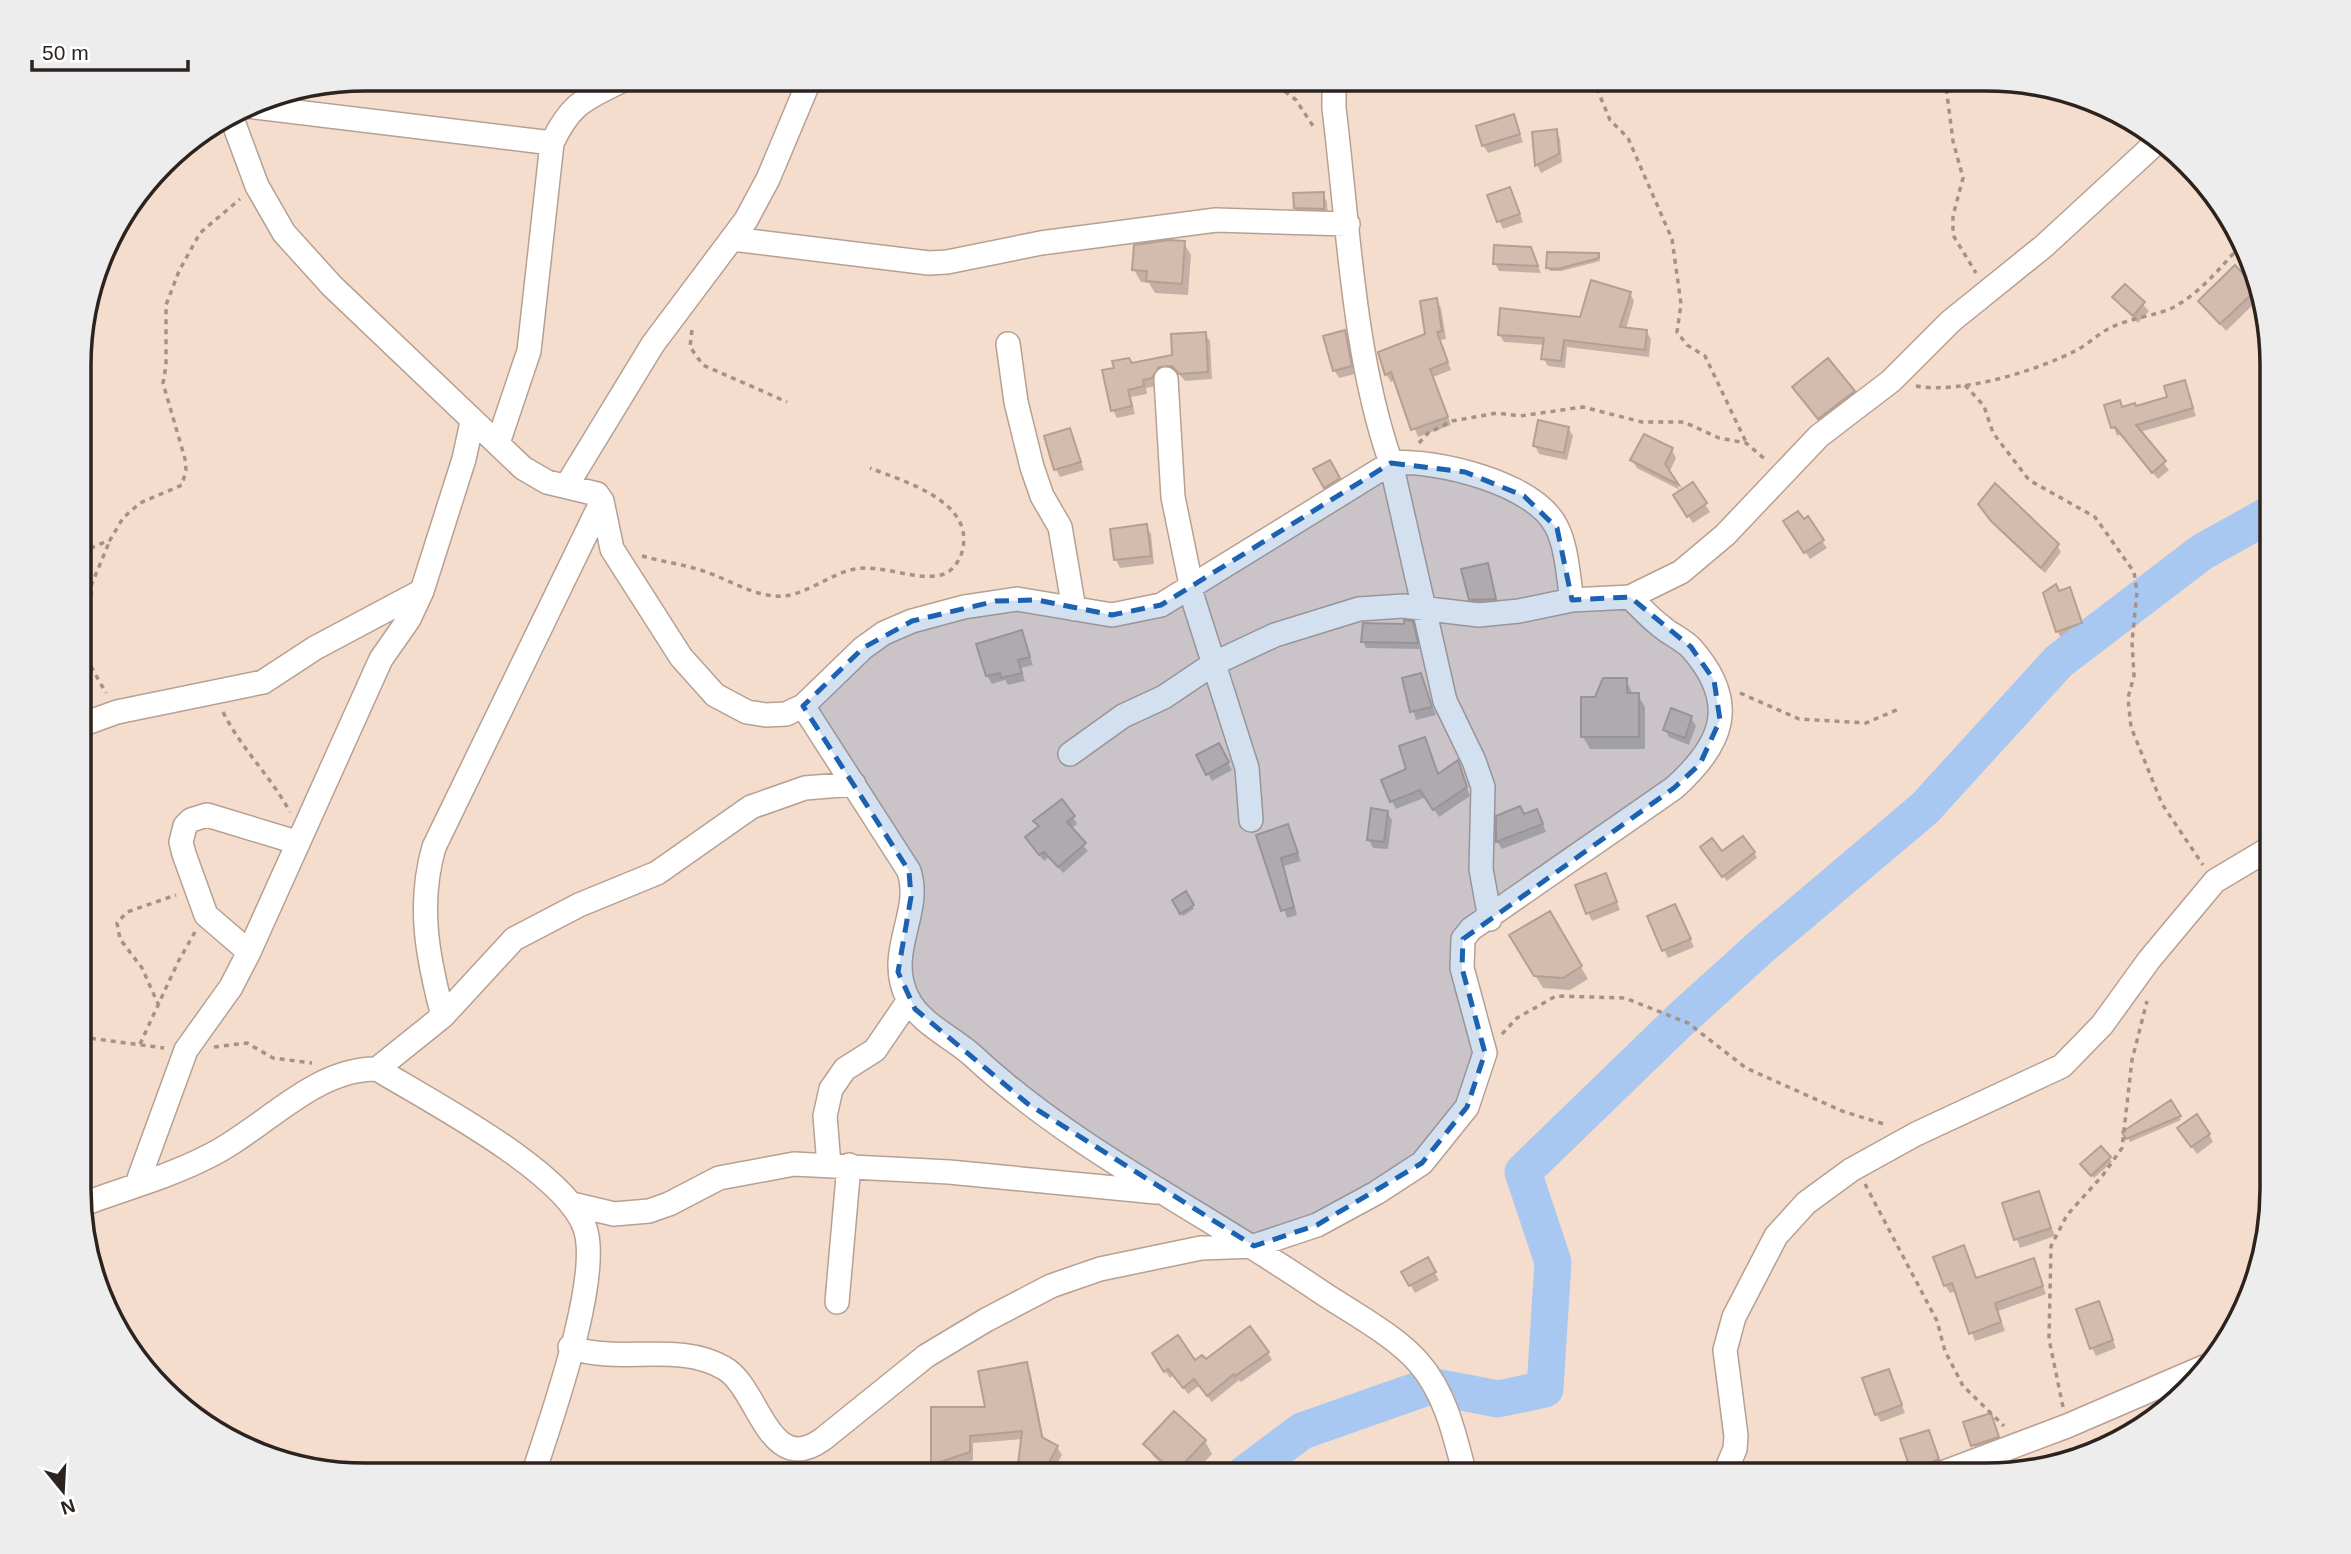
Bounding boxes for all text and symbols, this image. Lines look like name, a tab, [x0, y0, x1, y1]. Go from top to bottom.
scale bar	[32, 28, 187, 72]
text: 50 m	[42, 41, 89, 64]
north arrow	[28, 1456, 98, 1526]
text: N	[58, 1495, 78, 1519]

